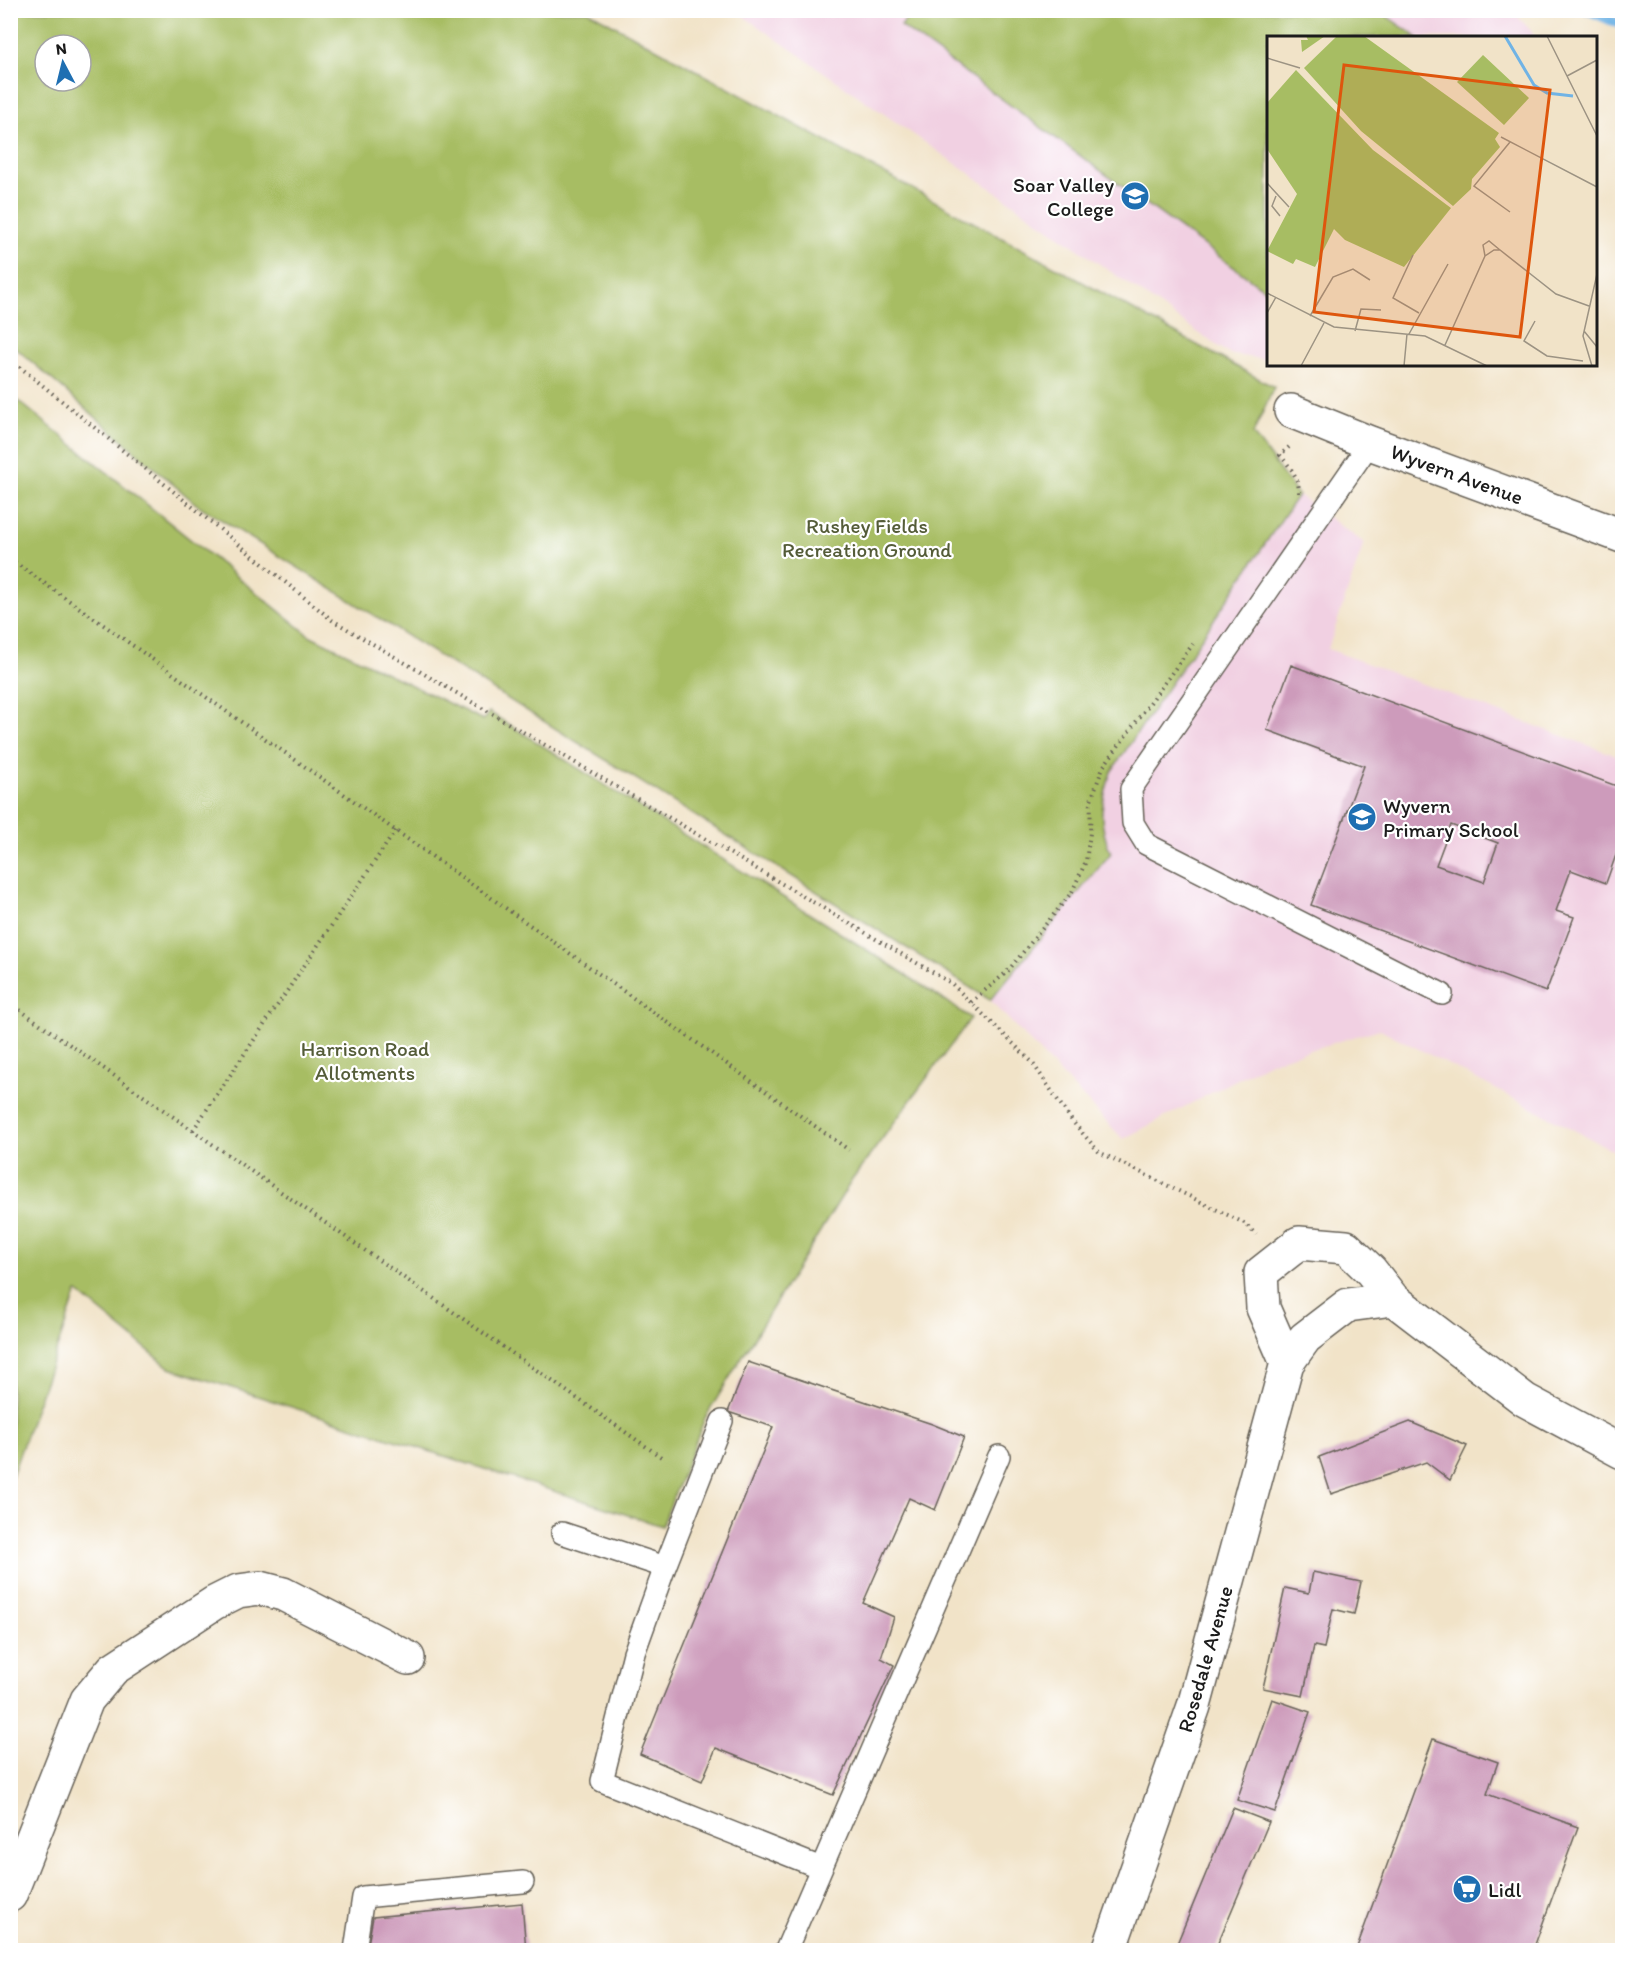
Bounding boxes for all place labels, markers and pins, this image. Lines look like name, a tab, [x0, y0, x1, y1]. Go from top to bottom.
place label: Soar Valley College	[1013, 172, 1114, 221]
school or university icon: Soar Valley College	[1119, 180, 1151, 212]
place label: Wyvern Primary School	[1383, 793, 1519, 842]
school or university icon: Wyvern Primary School	[1346, 801, 1378, 833]
supermarket icon: Lidl	[1451, 1873, 1483, 1905]
place label: Lidl	[1488, 1877, 1522, 1902]

